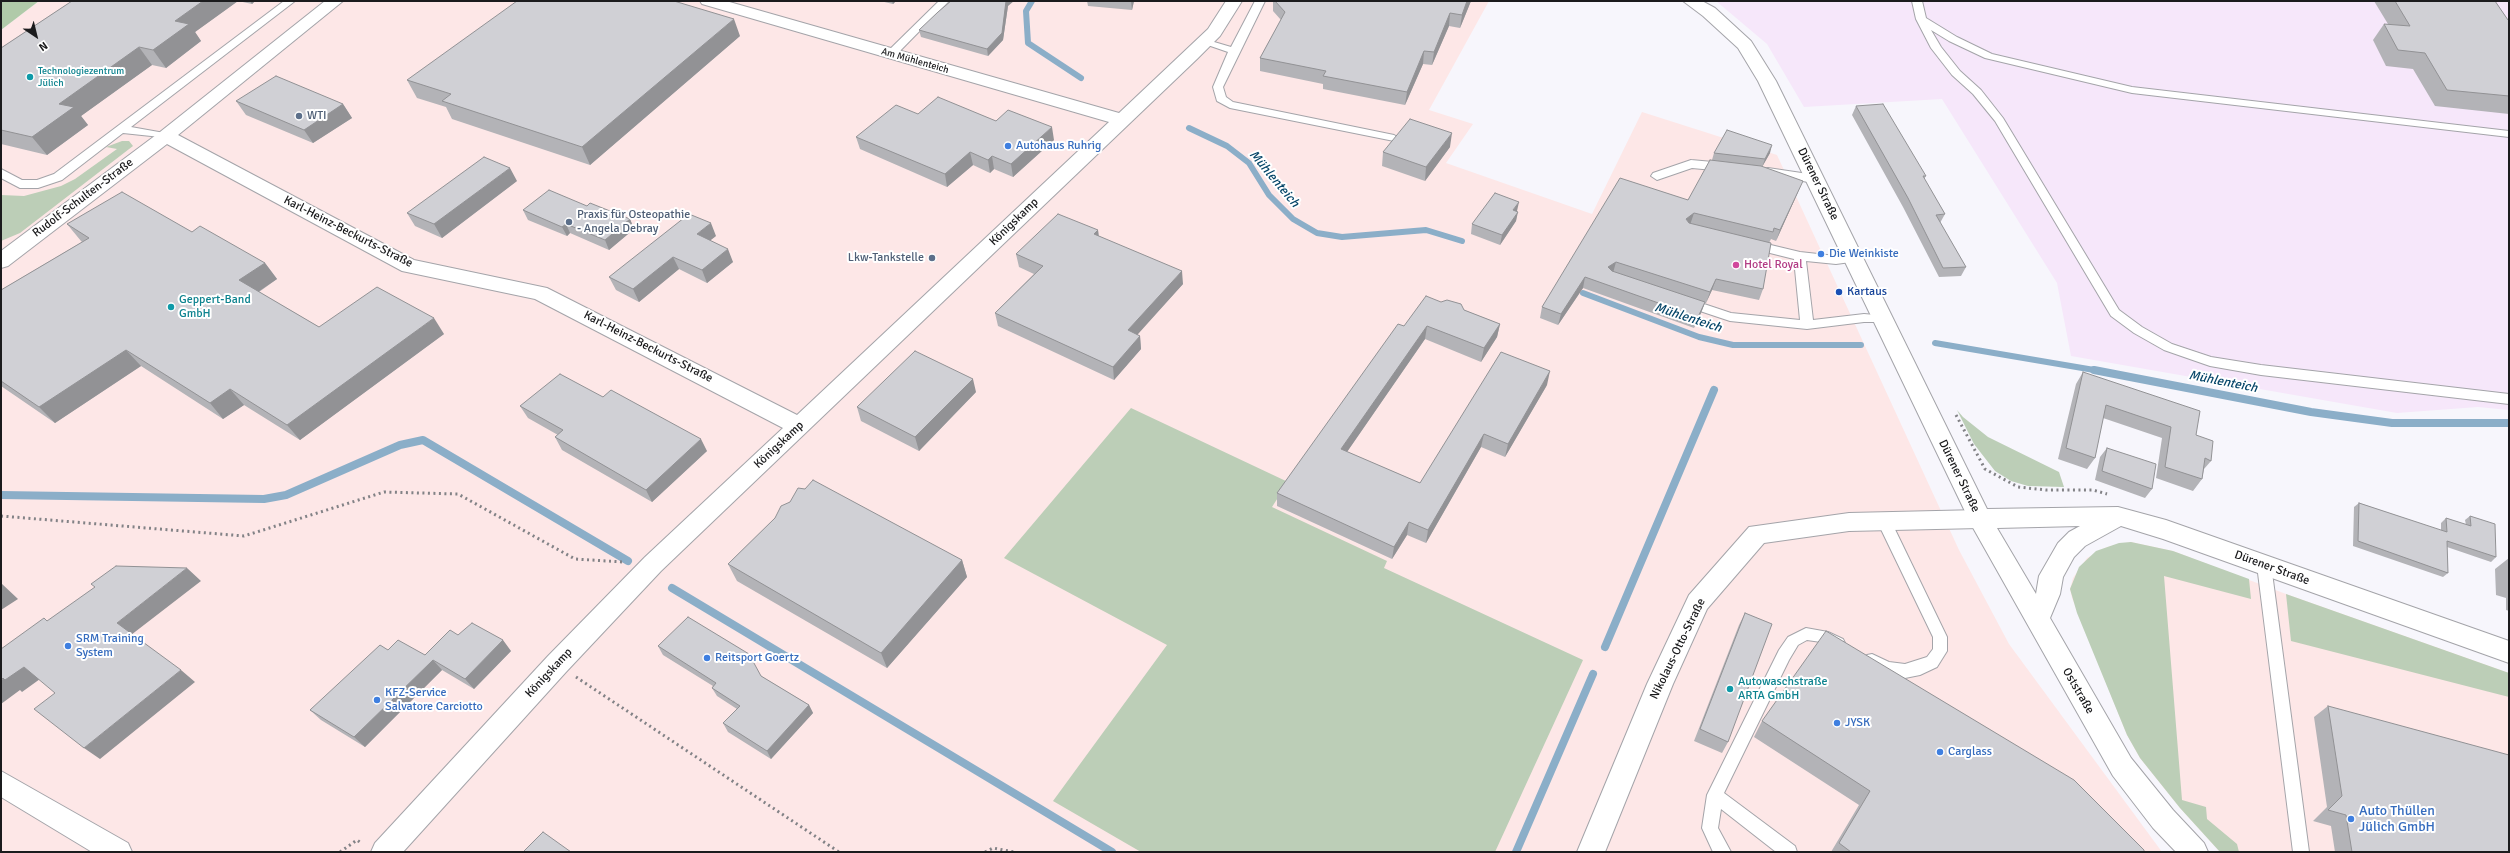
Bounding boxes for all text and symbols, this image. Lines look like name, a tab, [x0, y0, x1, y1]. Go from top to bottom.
north arrow	[16, 16, 56, 56]
text: N	[36, 39, 50, 54]
street label: Am Mühlenteich	[880, 46, 950, 76]
place label: Technologiezentrum Jülich	[38, 65, 124, 88]
marker: Technologiezentrum Jülich	[25, 72, 35, 82]
place label: WTI	[307, 109, 327, 123]
marker: WTI	[294, 111, 304, 121]
place label: Autohaus Ruhrig	[1016, 139, 1101, 153]
marker: Autohaus Ruhrig	[1003, 141, 1013, 151]
street label: Dürener Straße	[1794, 145, 1842, 223]
water label: Mühlenteich	[1246, 147, 1302, 211]
street label: Rudolf-Schulten-Straße	[30, 155, 136, 241]
street label: Karl-Heinz-Beckurts-Straße	[281, 193, 415, 271]
street label: Königskamp	[986, 195, 1042, 249]
place label: Praxis für Osteopathie - Angela Debray	[577, 208, 690, 236]
marker: Praxis für Osteopathie - Angela Debray	[564, 217, 574, 227]
place label: Die Weinkiste	[1829, 247, 1899, 261]
marker: Die Weinkiste	[1816, 249, 1826, 259]
place label: Lkw-Tankstelle	[848, 251, 924, 265]
marker: Lkw-Tankstelle	[927, 253, 937, 263]
place label: Hotel Royal	[1744, 258, 1803, 272]
marker: Hotel Royal	[1731, 260, 1741, 270]
place label: Kartaus	[1847, 285, 1887, 299]
marker: Kartaus	[1834, 287, 1844, 297]
place label: Geppert-Band GmbH	[179, 293, 251, 321]
water label: Mühlenteich	[1652, 300, 1724, 336]
marker: Geppert-Band GmbH	[166, 302, 176, 312]
street label: Karl-Heinz-Beckurts-Straße	[581, 308, 715, 386]
water label: Mühlenteich	[2187, 368, 2259, 396]
street label: Königskamp	[751, 418, 807, 472]
street label: Dürener Straße	[1935, 437, 1983, 515]
street label: Dürener Straße	[2232, 548, 2312, 588]
street label: Nikolaus-Otto-Straße	[1647, 596, 1709, 702]
place label: SRM Training System	[76, 632, 144, 660]
marker: SRM Training System	[63, 641, 73, 651]
street label: Königskamp	[522, 645, 576, 701]
place label: Reitsport Goertz	[715, 651, 799, 665]
marker: Reitsport Goertz	[702, 653, 712, 663]
street label: Oststraße	[2059, 665, 2097, 717]
place label: Autowaschstraße ARTA GmbH	[1738, 675, 1827, 703]
marker: Autowaschstraße ARTA GmbH	[1725, 684, 1735, 694]
place label: KFZ-Service Salvatore Carciotto	[385, 686, 483, 714]
marker: KFZ-Service Salvatore Carciotto	[372, 695, 382, 705]
place label: JYSK	[1845, 716, 1870, 730]
marker: JYSK	[1832, 718, 1842, 728]
place label: Carglass	[1948, 745, 1992, 759]
marker: Carglass	[1935, 747, 1945, 757]
place label: Auto Thüllen Jülich GmbH	[2359, 803, 2435, 836]
marker: Auto Thüllen Jülich GmbH	[2346, 814, 2356, 824]

